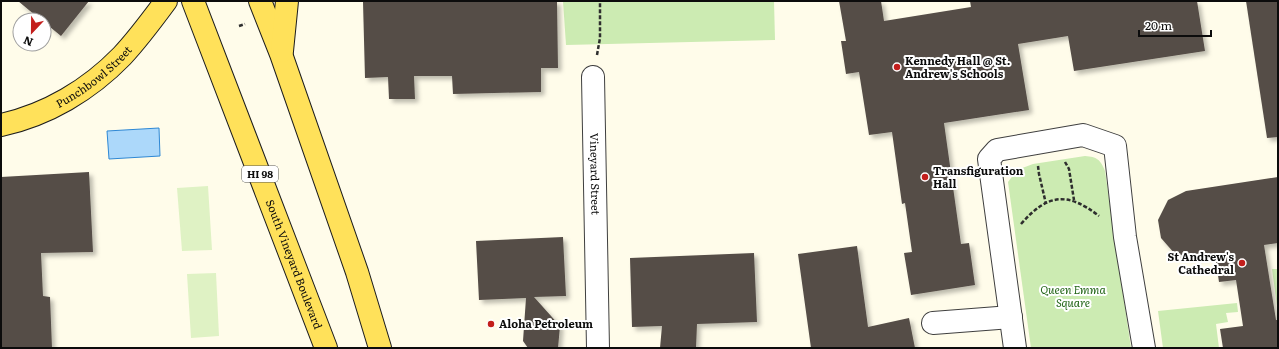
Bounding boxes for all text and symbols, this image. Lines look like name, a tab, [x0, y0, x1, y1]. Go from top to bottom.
north arrow	[12, 12, 52, 52]
scale bar	[1139, 12, 1211, 38]
text: 20 m	[1145, 16, 1172, 34]
text: N	[21, 33, 35, 51]
street label: Punchbowl Street	[53, 41, 135, 111]
place label: Kennedy Hall @ St. Andrew's Schools	[905, 52, 1010, 81]
marker: Kennedy Hall @ St. Andrew's Schools	[892, 62, 902, 72]
street label: Vineyard Street	[587, 133, 605, 216]
place label: Transfiguration Hall	[933, 162, 1024, 191]
road number: HI 98	[242, 166, 278, 182]
marker: Transfiguration Hall	[920, 172, 930, 182]
street label: South Vineyard Boulevard	[263, 197, 327, 331]
place label: St Andrew's Cathedral	[1168, 248, 1235, 277]
marker: St Andrew's Cathedral	[1237, 258, 1247, 268]
park label: Queen Emma Square	[1040, 281, 1106, 310]
place label: Aloha Petroleum	[499, 315, 593, 331]
marker: Aloha Petroleum	[486, 319, 496, 329]

